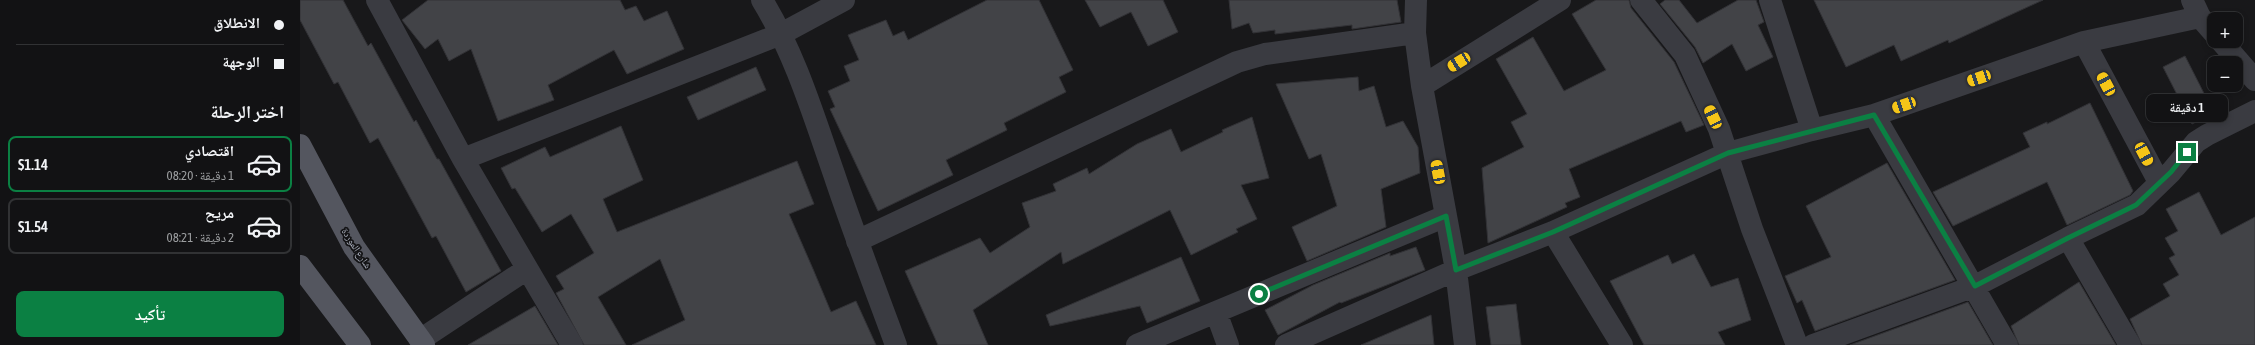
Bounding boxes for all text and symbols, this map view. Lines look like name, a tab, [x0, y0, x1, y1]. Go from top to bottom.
map controls	[2207, 12, 2243, 92]
button: +	[2207, 12, 2243, 48]
text: الانطلاق	[214, 14, 260, 31]
car	[1446, 51, 1472, 73]
text: الوجهة	[222, 53, 260, 70]
button: −	[2207, 56, 2243, 92]
car	[1966, 68, 1992, 88]
car	[2095, 71, 2117, 97]
callout: 1 دقيقة	[2146, 94, 2228, 122]
car	[1891, 95, 1917, 115]
text: 1 دقيقة	[2170, 100, 2204, 115]
text: اختر الرحلة	[211, 101, 284, 122]
car	[1702, 104, 1724, 130]
car	[2133, 141, 2155, 167]
text: اقتصادي	[185, 142, 234, 159]
route end	[2178, 143, 2196, 161]
icon: car	[246, 146, 282, 182]
text: $1.14	[18, 156, 48, 173]
car	[1430, 159, 1446, 185]
text: 1 دقيقة · 08:20	[167, 168, 234, 183]
text: مريح	[205, 204, 234, 221]
icon: car	[246, 208, 282, 244]
text: $1.54	[18, 218, 48, 235]
street label: شارع الموردة	[339, 226, 374, 271]
text: 2 دقيقة · 08:21	[167, 230, 234, 245]
route start	[1250, 285, 1268, 303]
button: تأكيد	[16, 291, 284, 337]

